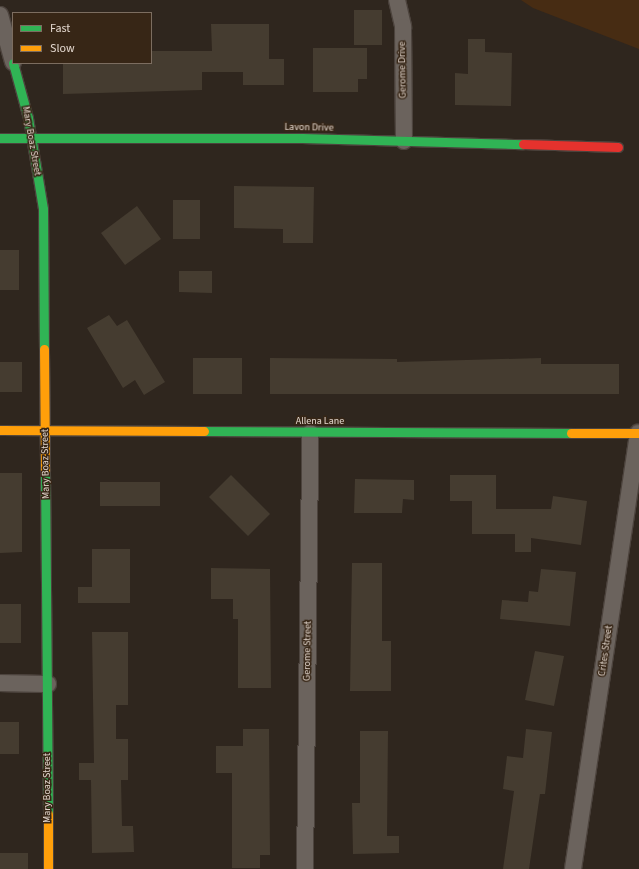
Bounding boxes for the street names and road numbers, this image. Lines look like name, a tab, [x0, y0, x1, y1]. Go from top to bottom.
street label: Gerome Drive	[397, 41, 409, 99]
street label: Mary Boaz Street	[19, 105, 43, 177]
street label: Lavon Drive	[284, 122, 334, 134]
street label: Allena Lane	[296, 416, 344, 428]
street label: Mary Boaz Street	[39, 429, 53, 499]
street label: Gerome Street	[301, 621, 315, 681]
street label: Crites Street	[597, 625, 615, 677]
street label: Mary Boaz Street	[42, 753, 54, 823]

